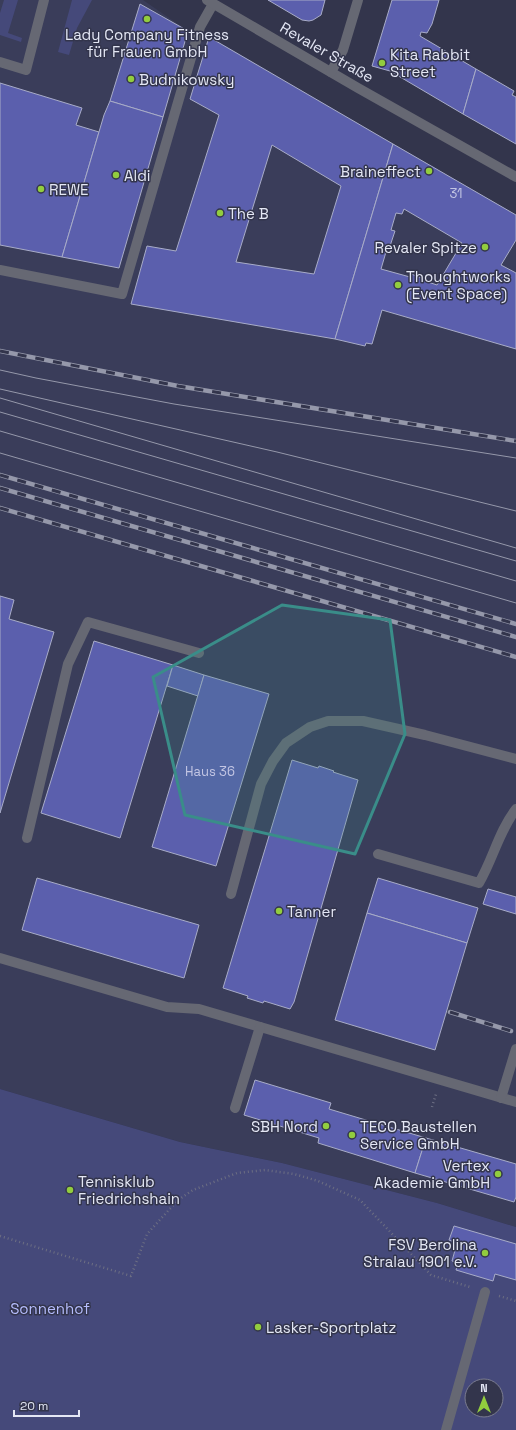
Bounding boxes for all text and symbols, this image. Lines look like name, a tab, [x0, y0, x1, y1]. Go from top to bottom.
marker: Lady Company Fitness für Frauen GmbH	[142, 14, 152, 24]
street label: Revaler Straße	[277, 18, 377, 87]
place label: Lady Company Fitness für Frauen GmbH	[65, 25, 229, 61]
place label: Kita Rabbit Street	[390, 45, 470, 81]
marker: Kita Rabbit Street	[377, 58, 387, 68]
place label: Budnikowsky	[139, 70, 235, 89]
marker: Budnikowsky	[126, 74, 136, 84]
place label: Braineffect	[340, 162, 421, 181]
place label: Aldi	[124, 166, 150, 185]
marker: Braineffect	[424, 166, 434, 176]
marker: Aldi	[111, 170, 121, 180]
place label: REWE	[49, 180, 88, 199]
marker: REWE	[36, 184, 46, 194]
house number: 31	[449, 185, 463, 202]
place label: The B	[228, 204, 269, 223]
marker: The B	[215, 208, 225, 218]
place label: Revaler Spitze	[375, 238, 477, 257]
marker: Revaler Spitze	[480, 242, 490, 252]
place label: Thoughtworks (Event Space)	[406, 267, 511, 304]
marker: Thoughtworks (Event Space)	[393, 280, 403, 290]
house number: Haus 36	[185, 763, 235, 780]
place label: Tanner	[287, 902, 336, 921]
marker: Tanner	[274, 906, 284, 916]
place label: SBH Nord	[251, 1117, 318, 1136]
place label: TECO Baustellen Service GmbH	[360, 1117, 477, 1153]
marker: SBH Nord	[321, 1121, 331, 1131]
marker: TECO Baustellen Service GmbH	[347, 1130, 357, 1140]
place label: Vertex Akademie GmbH	[374, 1156, 490, 1192]
marker: Vertex Akademie GmbH	[493, 1169, 503, 1179]
place label: Tennisklub Friedrichshain	[78, 1172, 180, 1208]
marker: Tennisklub Friedrichshain	[65, 1185, 75, 1195]
place label: FSV Berolina Stralau 1901 e.V.	[363, 1235, 477, 1271]
marker: FSV Berolina Stralau 1901 e.V.	[480, 1248, 490, 1258]
park label: Sonnenhof	[10, 1299, 90, 1318]
place label: Lasker-Sportplatz	[266, 1318, 396, 1337]
marker: Lasker-Sportplatz	[253, 1322, 263, 1332]
north arrow	[464, 1378, 504, 1418]
text: N	[480, 1381, 488, 1395]
scale bar	[14, 1392, 79, 1418]
text: 20 m	[20, 1398, 48, 1414]

